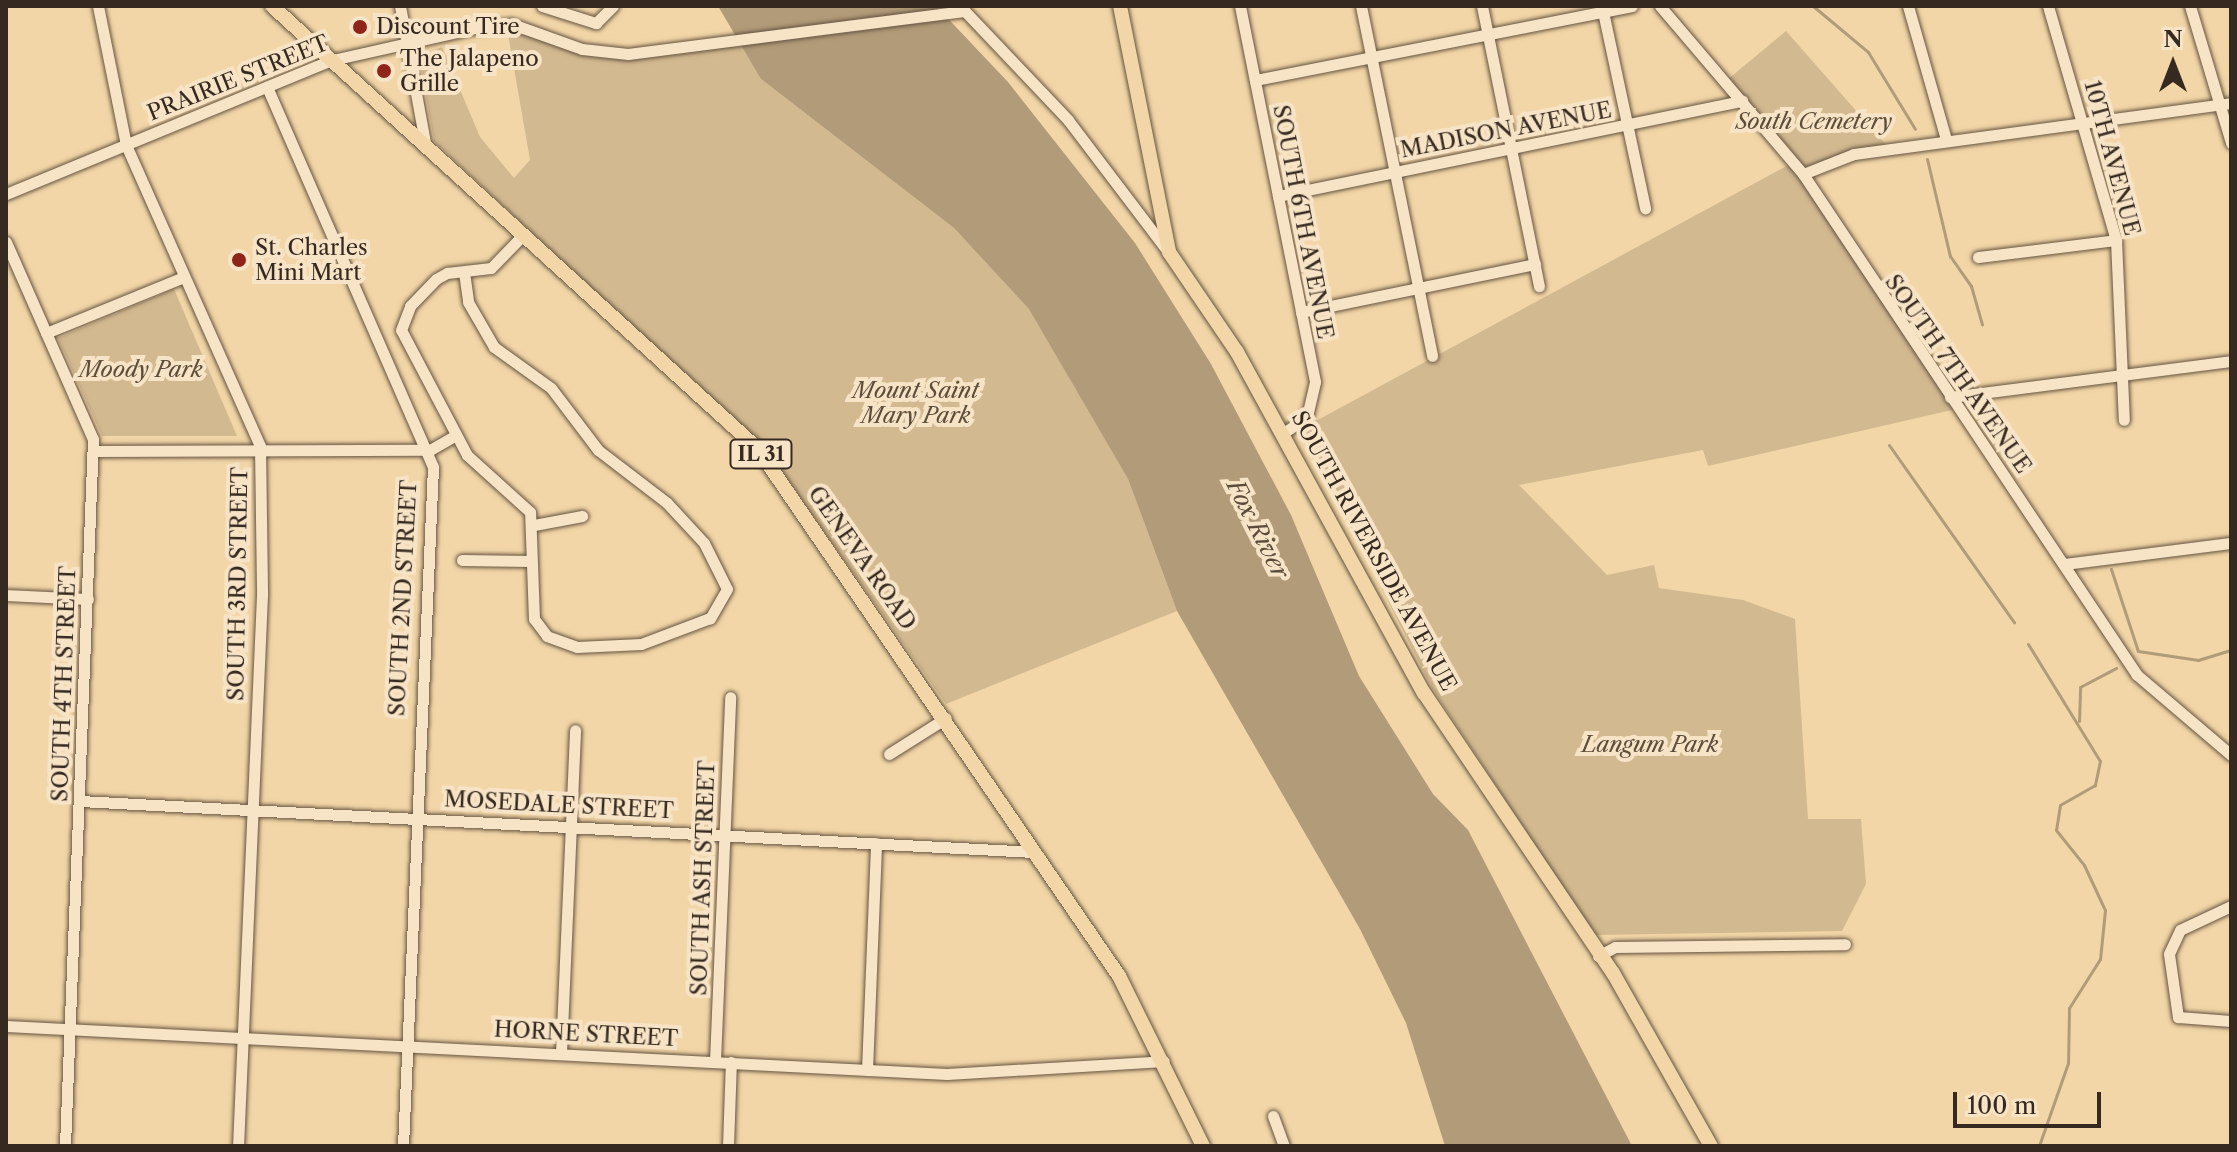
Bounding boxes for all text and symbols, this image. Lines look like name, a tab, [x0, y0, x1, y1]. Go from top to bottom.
place label: Discount Tire	[376, 14, 520, 40]
marker: Discount Tire	[351, 18, 369, 36]
north arrow	[2133, 24, 2213, 104]
text: N	[2163, 26, 2183, 53]
street label: PRAIRIE STREET	[144, 30, 332, 126]
place label: The Jalapeno Grille	[400, 45, 539, 96]
marker: The Jalapeno Grille	[375, 62, 393, 80]
street label: 10TH AVENUE	[2079, 77, 2145, 239]
street label: MADISON AVENUE	[1398, 96, 1614, 164]
street label: SOUTH 6TH AVENUE	[1267, 102, 1339, 342]
park label: South Cemetery	[1736, 109, 1892, 135]
place label: St. Charles Mini Mart	[255, 234, 368, 286]
marker: St. Charles Mini Mart	[230, 251, 248, 269]
street label: SOUTH 7TH AVENUE	[1879, 269, 2037, 479]
park label: Moody Park	[79, 357, 203, 383]
park label: Mount Saint Mary Park	[853, 377, 979, 428]
street label: SOUTH RIVERSIDE AVENUE	[1286, 406, 1462, 696]
road number: IL 31	[729, 438, 793, 470]
street label: SOUTH 3RD STREET	[223, 467, 253, 701]
water label: Fox River	[1221, 475, 1295, 583]
street label: SOUTH 2ND STREET	[384, 479, 422, 717]
street label: GENEVA ROAD	[802, 481, 922, 635]
street label: SOUTH 4TH STREET	[47, 566, 81, 802]
park label: Langum Park	[1582, 732, 1718, 758]
street label: SOUTH ASH STREET	[686, 760, 720, 996]
street label: MOSEDALE STREET	[443, 786, 675, 824]
street label: HORNE STREET	[493, 1016, 679, 1052]
scale bar	[1957, 1076, 2105, 1126]
text: 100 m	[1967, 1091, 2036, 1120]

